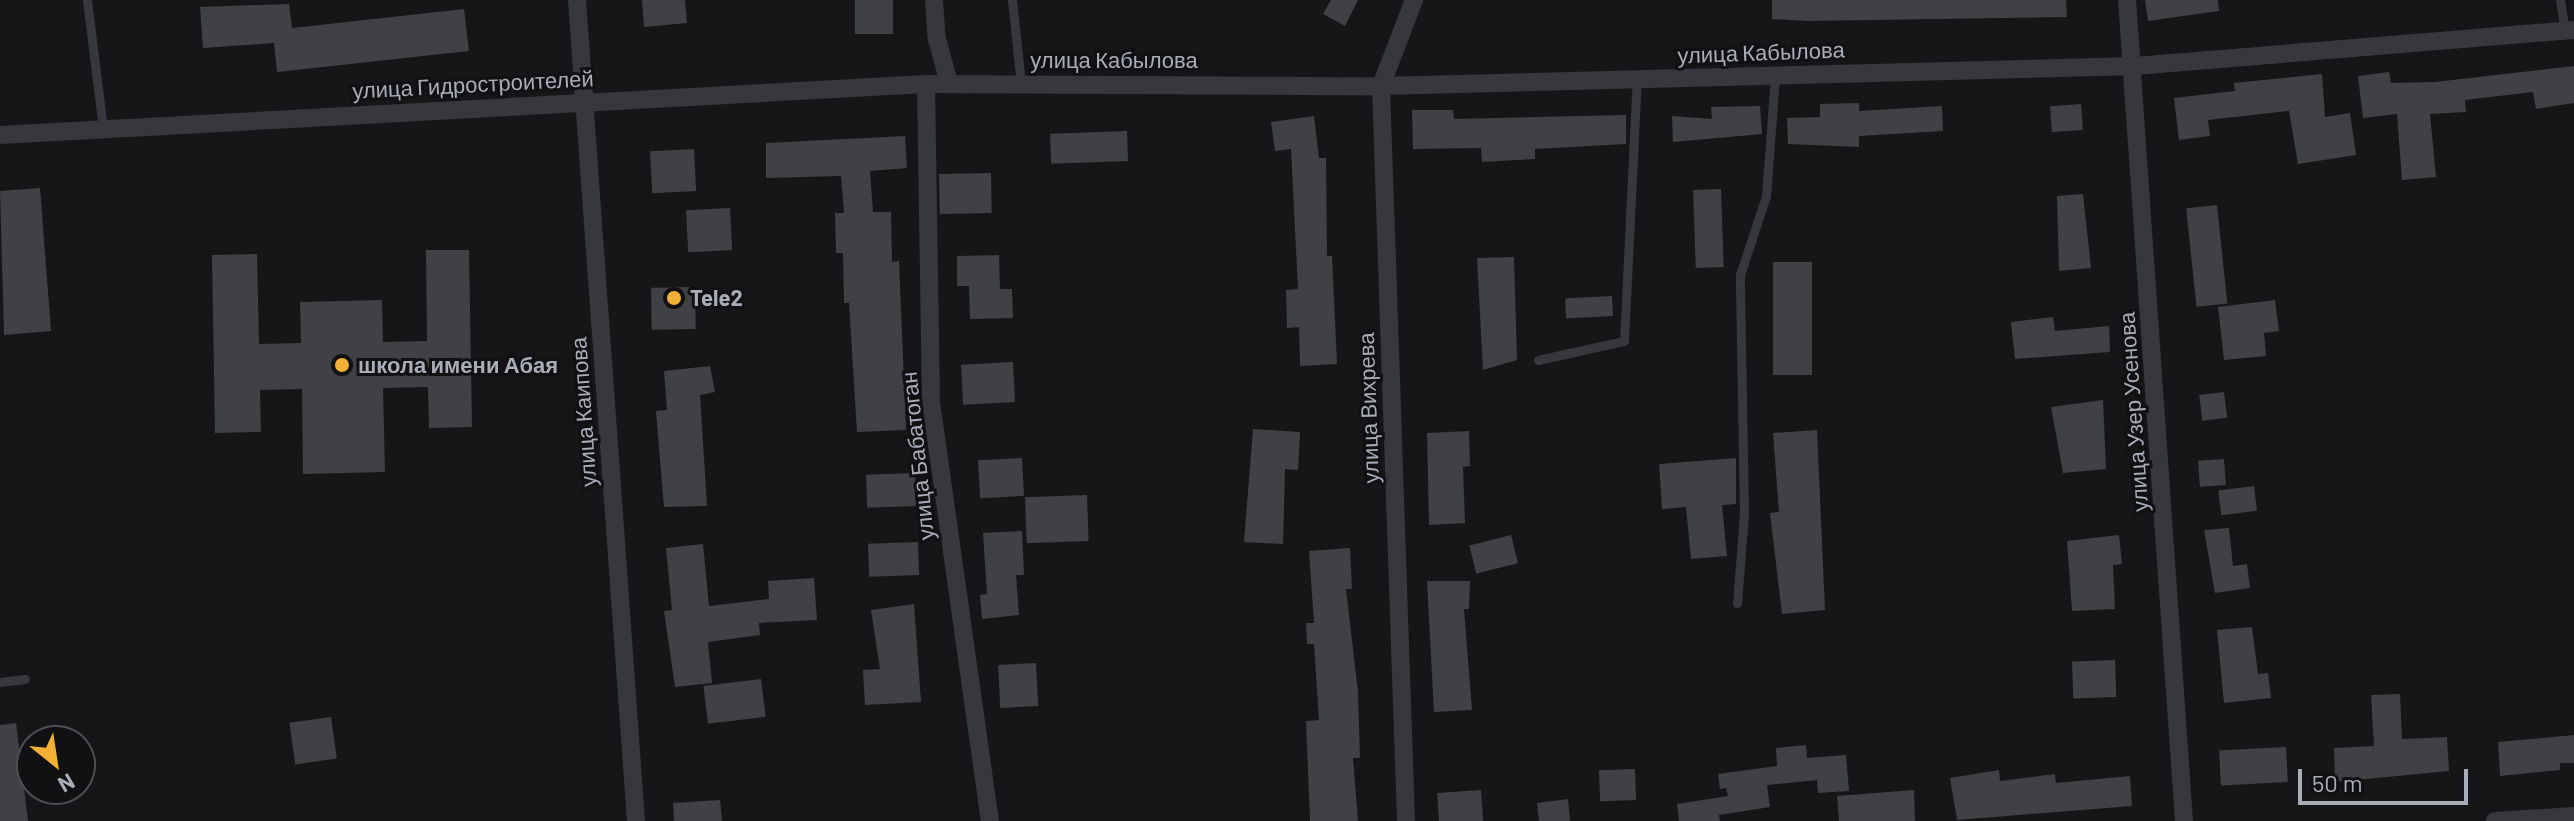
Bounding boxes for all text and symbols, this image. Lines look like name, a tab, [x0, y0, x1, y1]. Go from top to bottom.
street label: улица Кабылова	[1677, 36, 1845, 68]
street label: улица Кабылова	[1030, 47, 1198, 73]
street label: улица Гидростроителей	[352, 64, 594, 104]
place label: Tele2	[690, 285, 743, 311]
marker: Tele2	[665, 289, 683, 307]
street label: улица Узер Усенова	[2113, 311, 2153, 513]
street label: улица Вихрева	[1352, 332, 1384, 484]
street label: улица Каипова	[565, 336, 601, 488]
place label: школа имени Абая	[358, 352, 558, 378]
marker: школа имени Абая	[333, 356, 351, 374]
street label: улица Бабатоган	[895, 370, 939, 542]
north arrow	[16, 725, 96, 805]
scale bar	[2302, 753, 2472, 803]
text: 50 m	[2312, 768, 2363, 797]
text: N	[54, 769, 80, 799]

